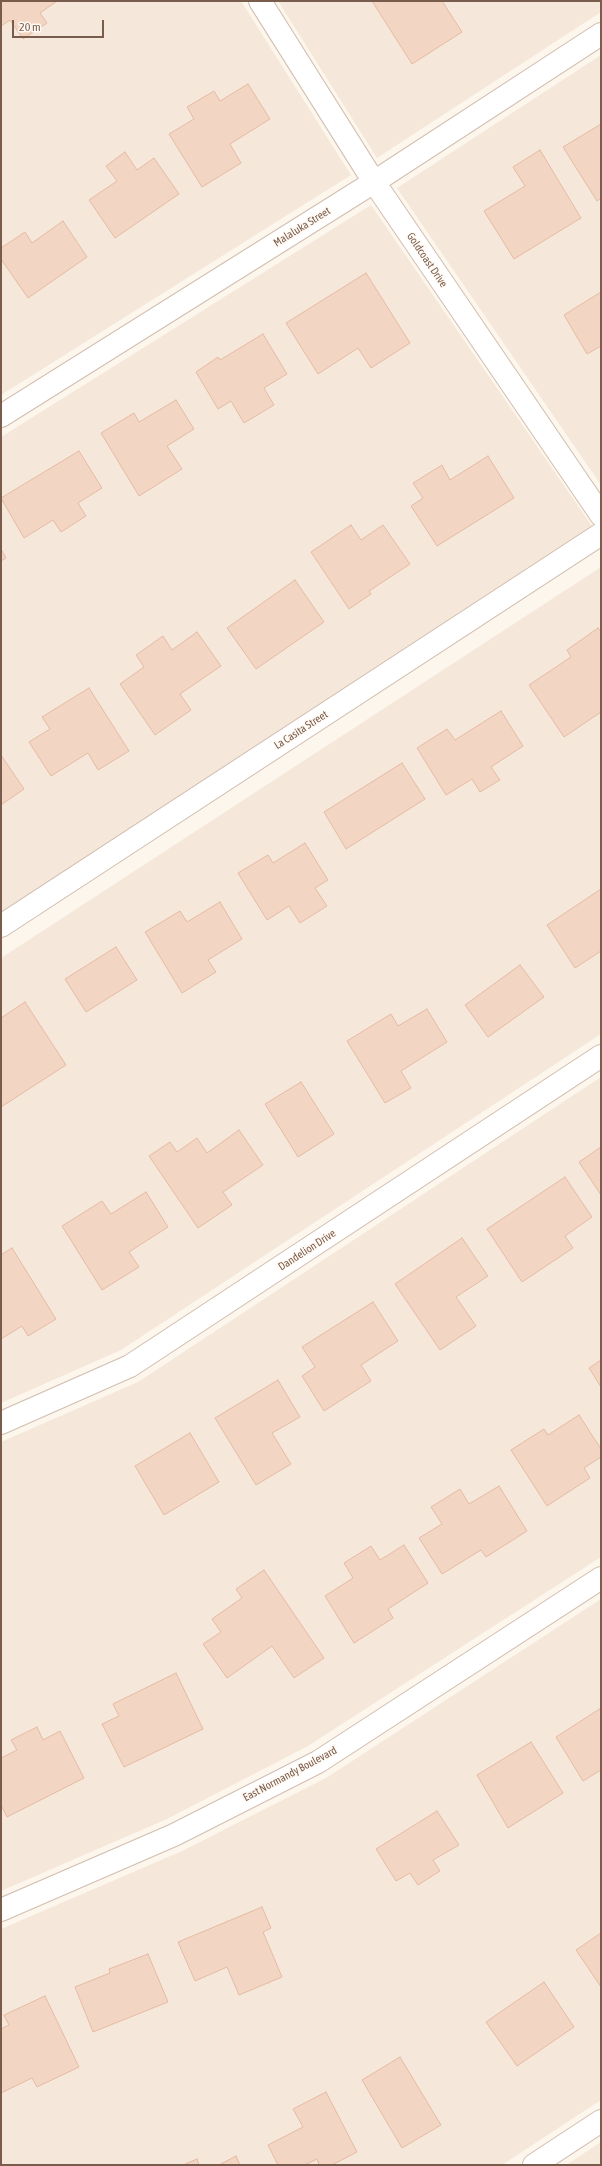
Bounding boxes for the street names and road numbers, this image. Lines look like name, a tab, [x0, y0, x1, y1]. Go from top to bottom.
street label: Malaluka Street	[271, 204, 333, 250]
street label: Goldcoast Drive	[404, 230, 450, 290]
street label: La Casita Street	[272, 708, 330, 752]
street label: Dandelion Drive	[276, 1227, 338, 1273]
street label: East Normandy Boulevard	[241, 1744, 339, 1804]

